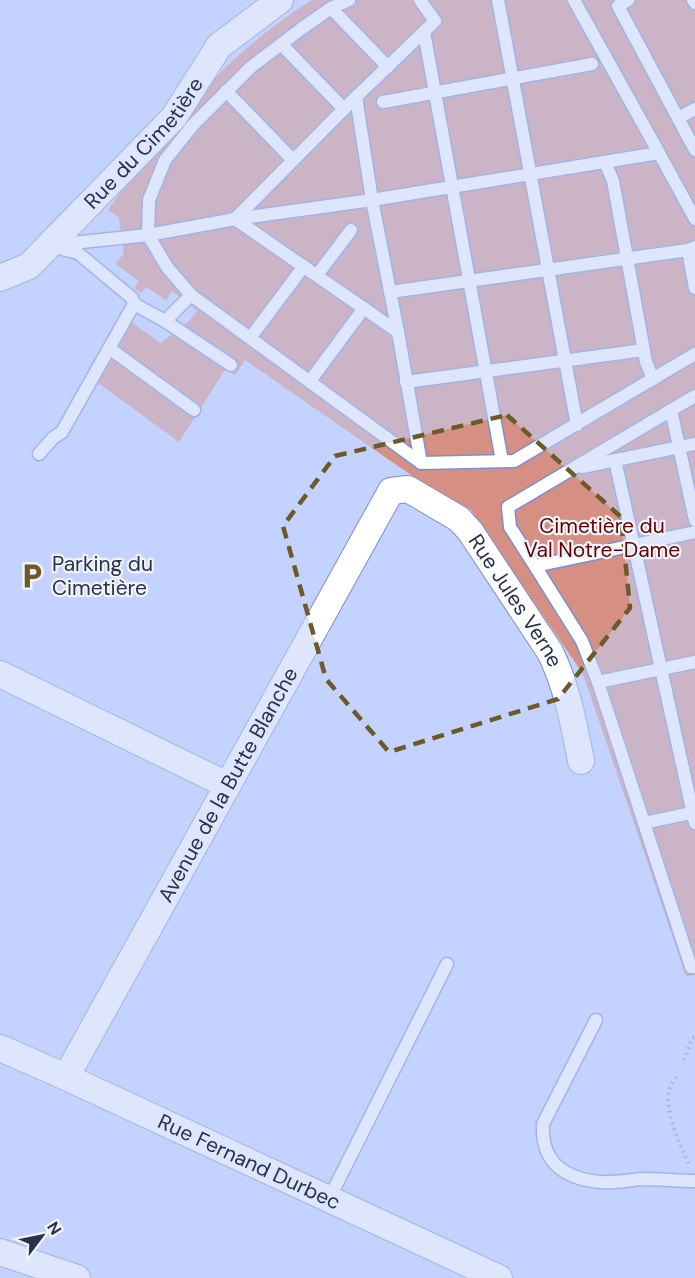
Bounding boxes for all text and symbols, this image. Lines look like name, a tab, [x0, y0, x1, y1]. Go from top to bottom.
street label: Rue du Cimetière	[78, 72, 210, 215]
park label: Cimetière du Val Notre-Dame	[524, 512, 680, 564]
street label: Rue Jules Verne	[462, 529, 569, 672]
place label: Parking du Cimetière	[52, 550, 153, 602]
parking icon: Parking du Cimetière	[17, 561, 47, 591]
street label: Avenue de la Butte Blanche	[152, 662, 304, 907]
street label: Rue Fernand Durbec	[153, 1108, 345, 1216]
north arrow	[12, 1206, 72, 1266]
text: N	[42, 1218, 66, 1239]

